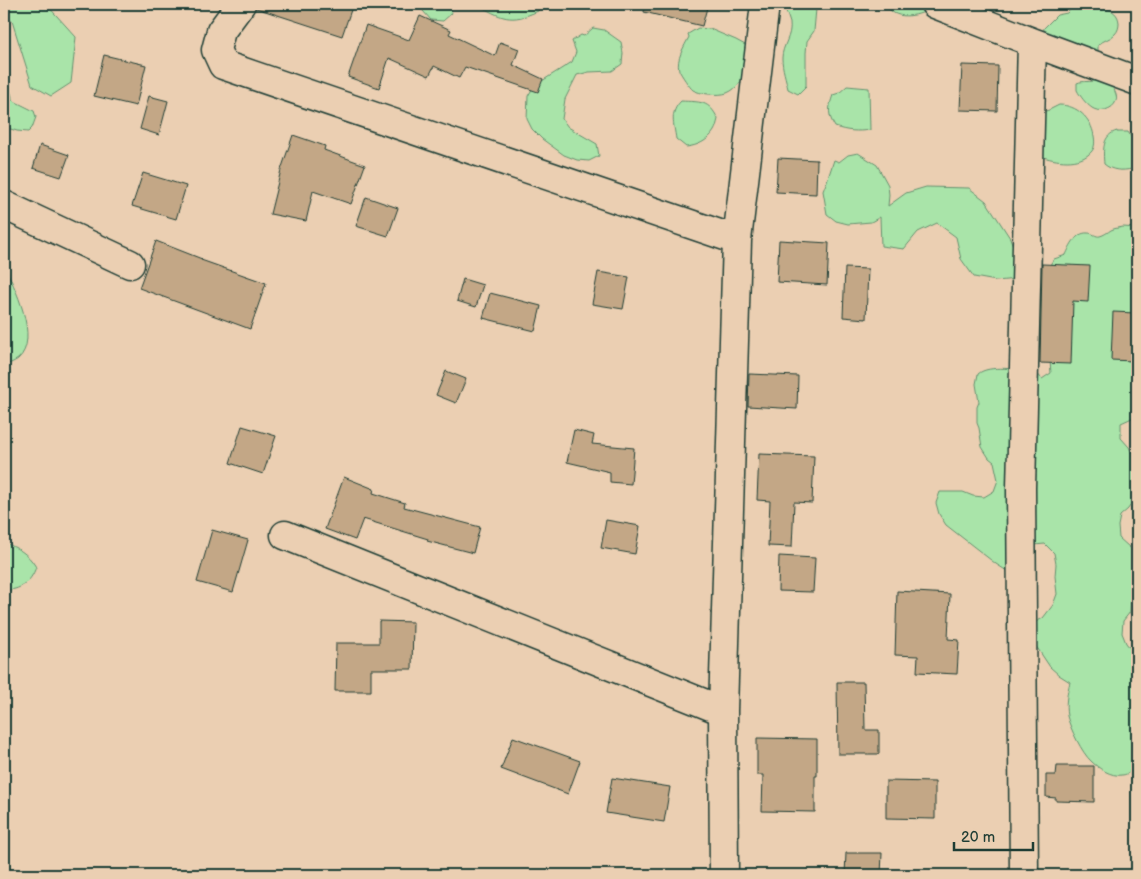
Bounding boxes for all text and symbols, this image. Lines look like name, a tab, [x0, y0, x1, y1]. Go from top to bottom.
scale bar	[954, 819, 1032, 851]
text: 20 m	[961, 828, 995, 847]

